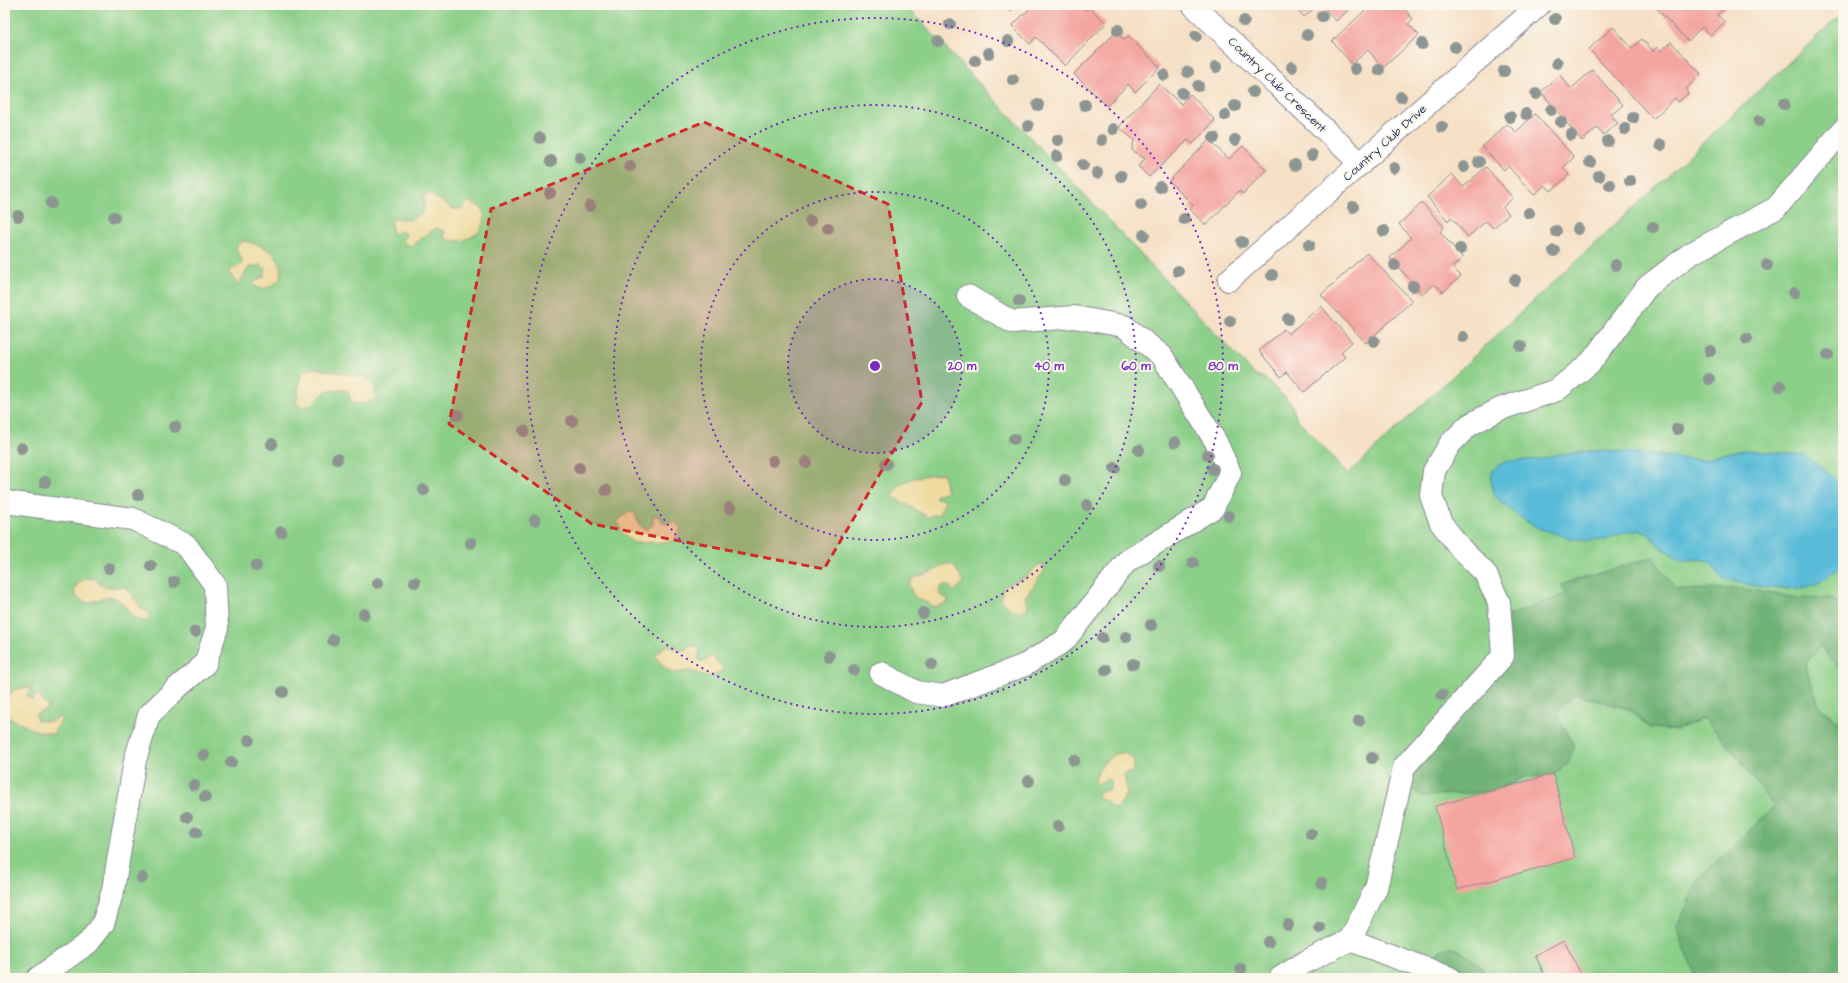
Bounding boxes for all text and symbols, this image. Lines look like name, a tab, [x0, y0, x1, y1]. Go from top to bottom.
street label: Country Club Crescent	[1223, 33, 1330, 137]
street label: Country Club Drive	[1339, 100, 1432, 186]
text: 20 m	[947, 358, 977, 375]
text: 40 m	[1034, 358, 1065, 375]
text: 60 m	[1121, 358, 1151, 375]
text: 80 m	[1208, 358, 1238, 375]
centre of rings	[868, 359, 882, 373]

